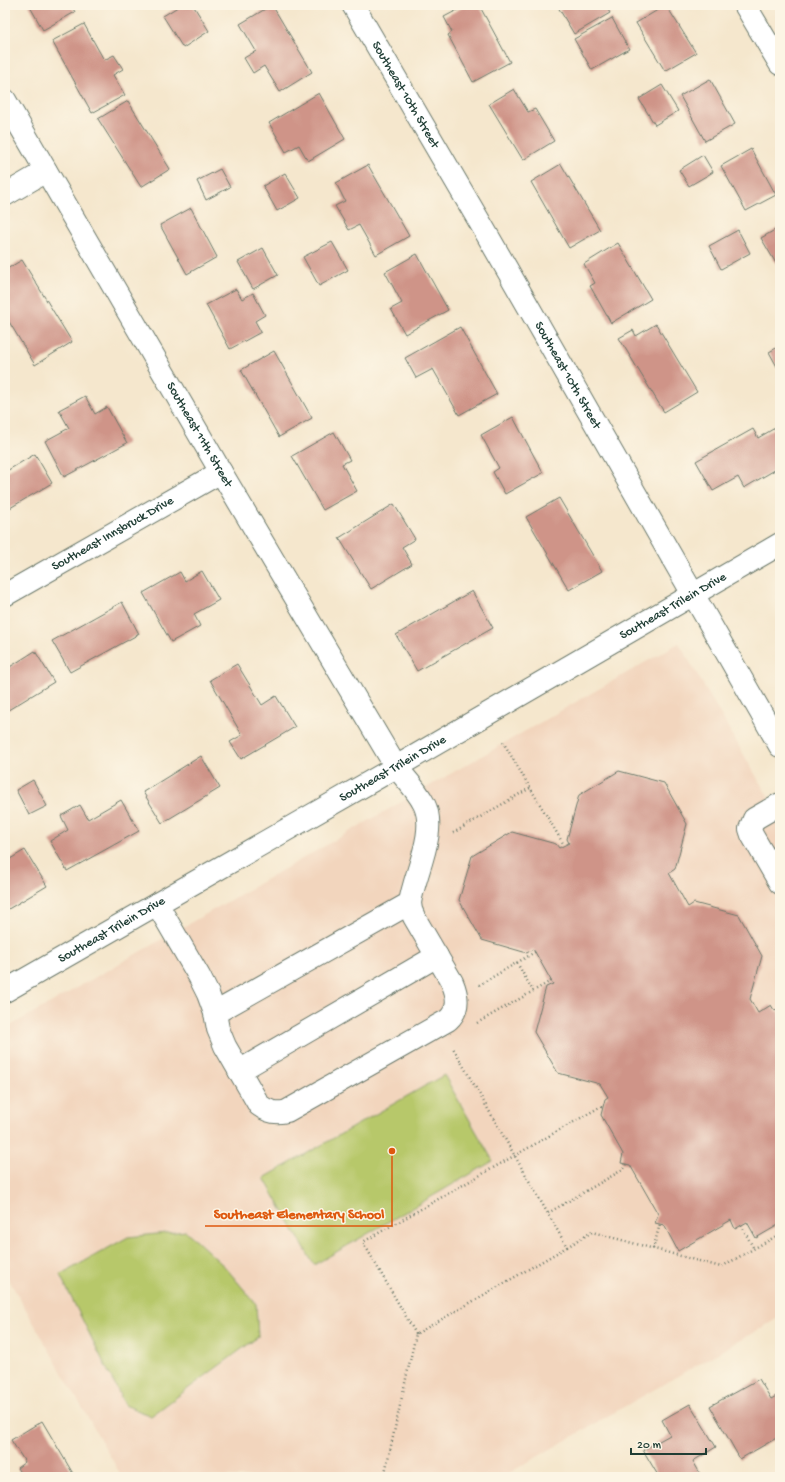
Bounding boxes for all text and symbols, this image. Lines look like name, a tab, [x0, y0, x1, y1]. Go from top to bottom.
street label: Southeast 10th Street	[368, 39, 443, 152]
street label: Southeast 10th Street	[531, 319, 605, 433]
street label: Southeast 11th Street	[163, 379, 237, 491]
street label: Southeast Innsbruck Drive	[49, 493, 177, 574]
street label: Southeast Trilein Drive	[617, 569, 729, 643]
street label: Southeast Trilein Drive	[337, 732, 449, 805]
street label: Southeast Trilein Drive	[56, 893, 168, 966]
callout: Southeast Elementary School	[205, 1200, 392, 1226]
text: Southeast Elementary School	[214, 1207, 384, 1224]
scale bar	[631, 1430, 706, 1456]
text: 20 m	[637, 1439, 662, 1453]

